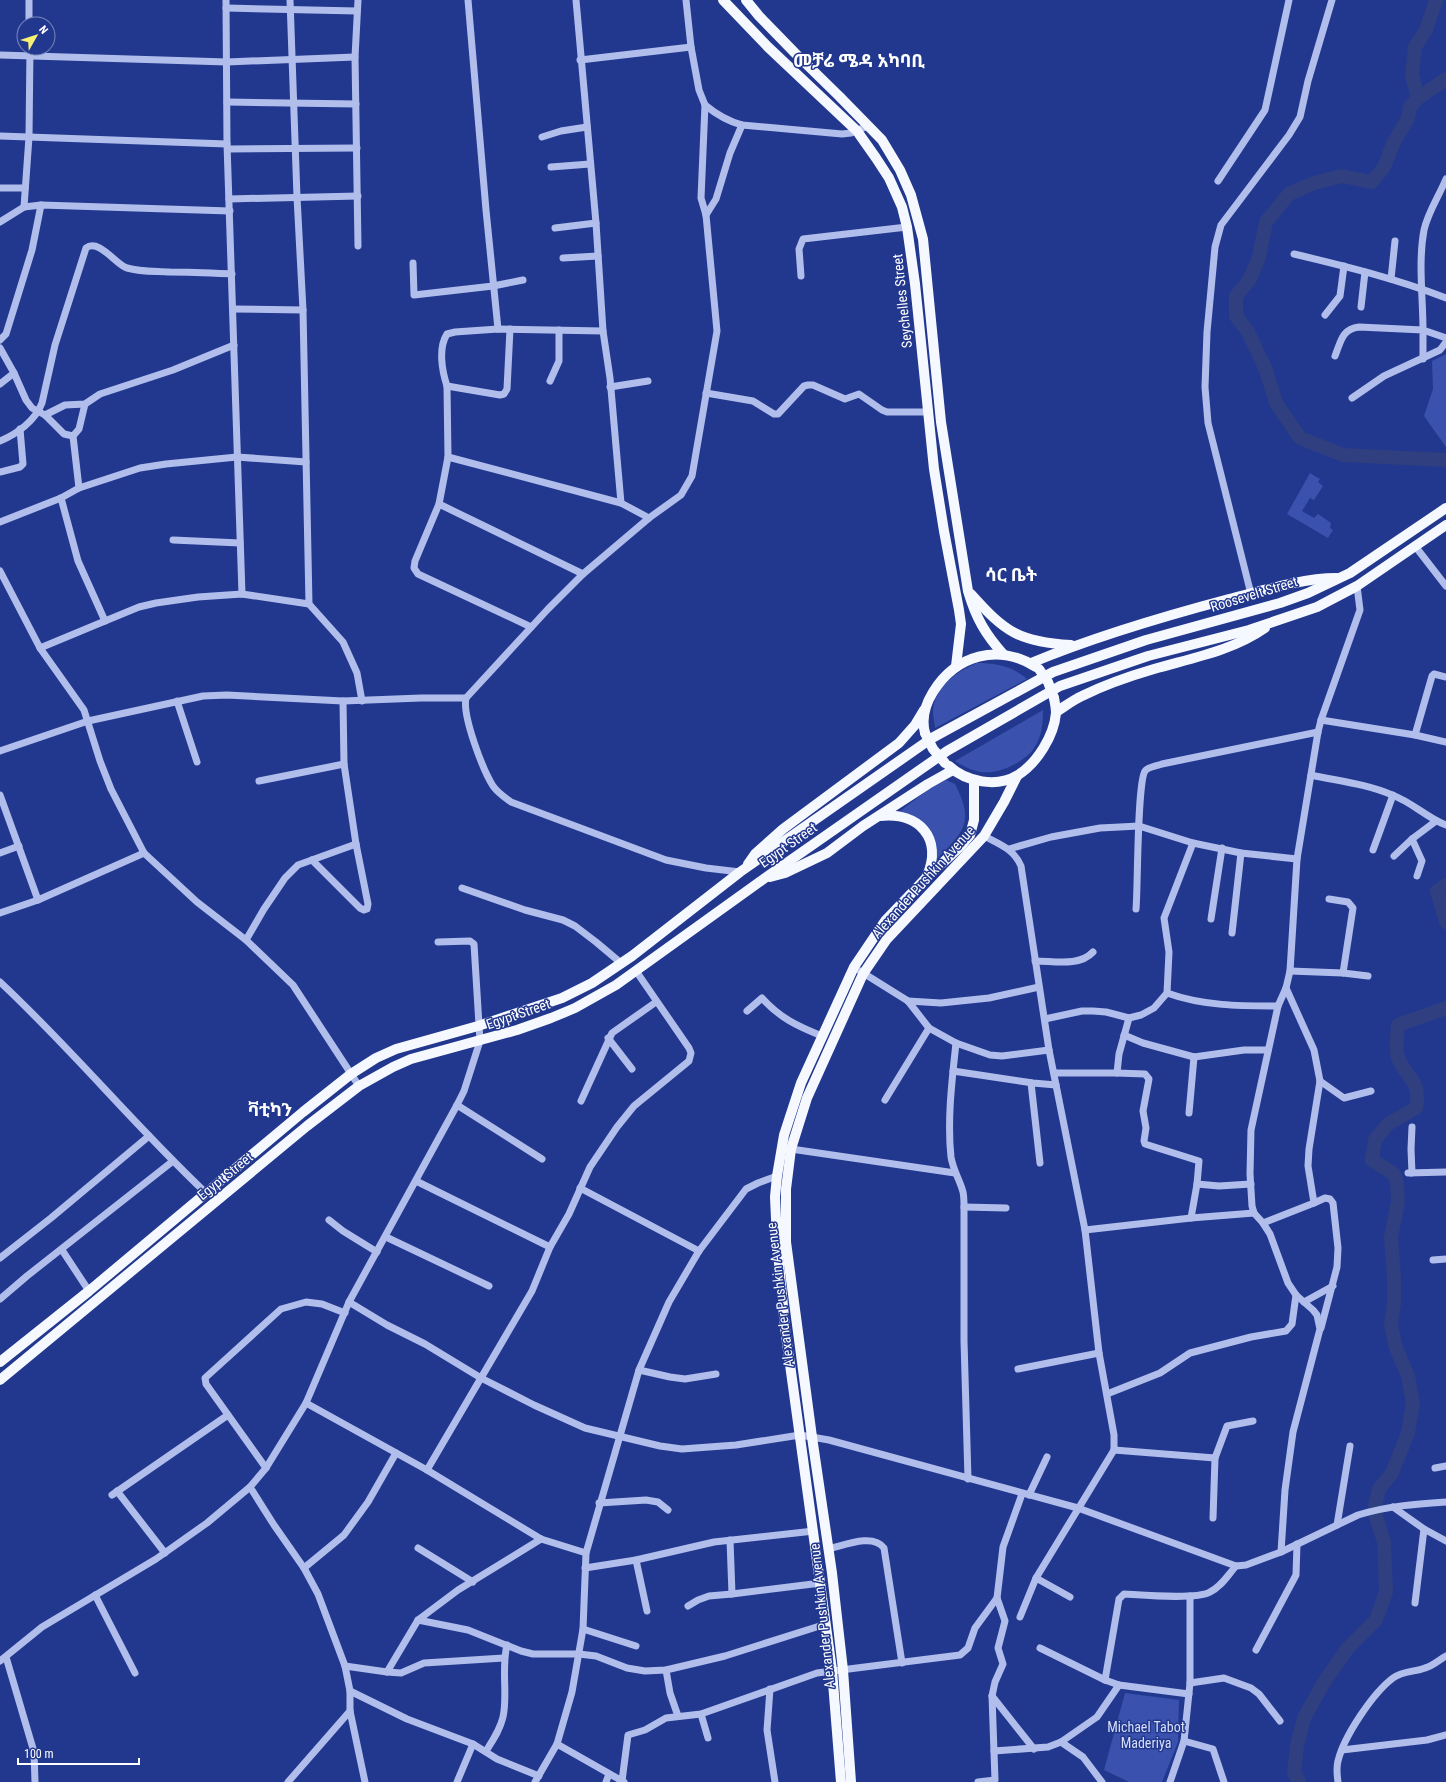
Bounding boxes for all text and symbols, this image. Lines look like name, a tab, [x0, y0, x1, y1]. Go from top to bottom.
north arrow	[16, 16, 56, 56]
text: N	[36, 23, 51, 37]
district label: መቻሬ ሜዳ አካባቢ	[793, 50, 925, 71]
street label: Seychelles Street	[889, 253, 915, 349]
district label: ሳር ቤት	[985, 564, 1037, 585]
street label: Roosevelt Street	[1209, 573, 1299, 615]
street label: Egypt Street	[756, 819, 820, 871]
street label: Alexander Pushkin Avenue	[868, 822, 978, 942]
street label: Egypt Street	[484, 996, 552, 1032]
district label: ቫቲካን	[248, 1099, 292, 1120]
street label: Egypt Street	[194, 1149, 256, 1203]
street label: Alexander Pushkin Avenue	[763, 1221, 797, 1368]
street label: Alexander Pushkin Avenue	[806, 1542, 838, 1689]
park label: Michael Tabot Maderiya	[1107, 1719, 1185, 1751]
scale bar	[18, 1740, 139, 1766]
text: 100 m	[24, 1747, 54, 1761]

